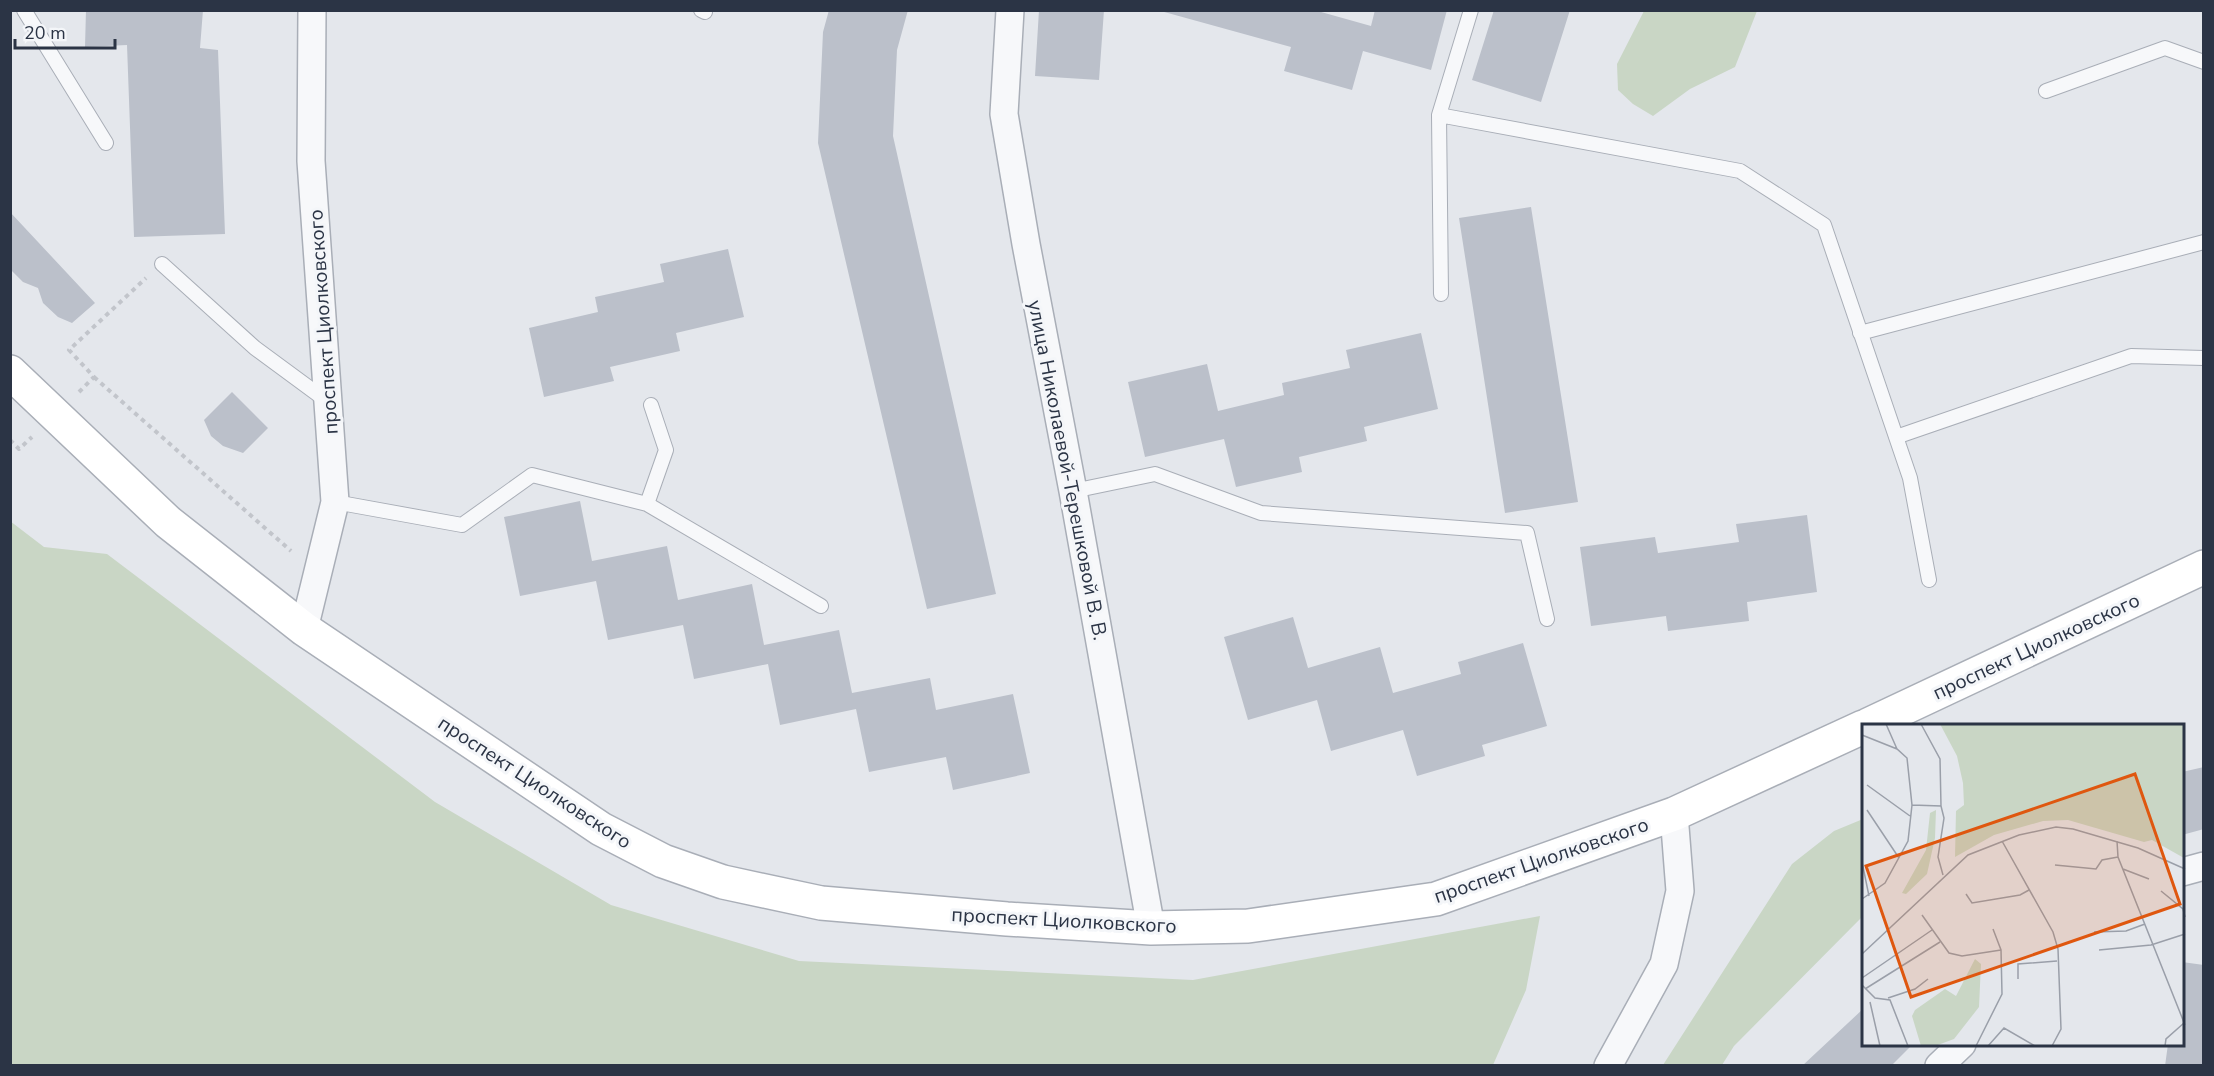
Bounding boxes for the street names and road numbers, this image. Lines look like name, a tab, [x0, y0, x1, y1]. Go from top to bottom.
street label: проспект Циолковского	[302, 209, 345, 435]
street label: улица Николаевой-Терешковой В. В.	[1021, 298, 1114, 642]
street label: проспект Циолковского	[1928, 587, 2144, 706]
street label: проспект Циолковского	[433, 710, 637, 855]
street label: проспект Циолковского	[1430, 811, 1652, 910]
street label: проспект Циолковского	[951, 901, 1177, 940]

